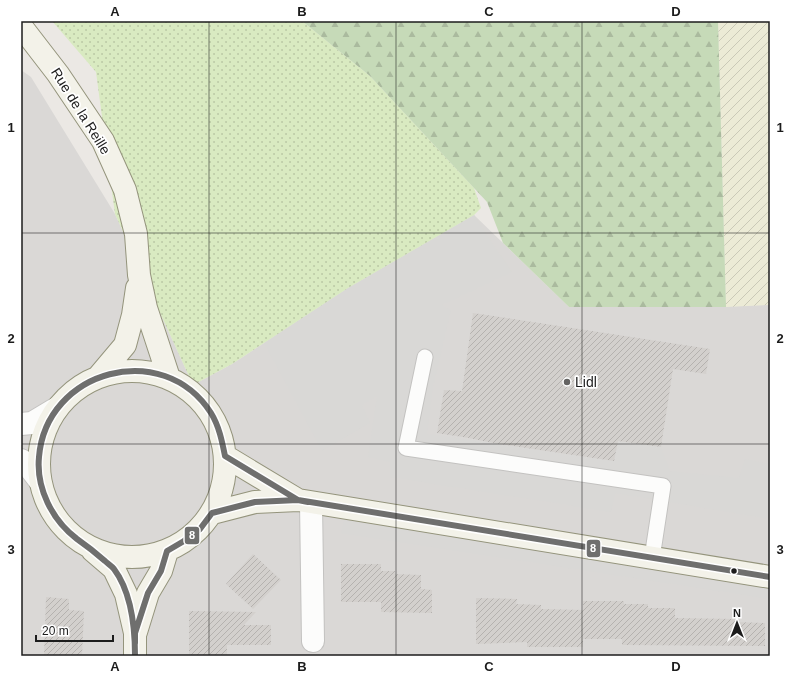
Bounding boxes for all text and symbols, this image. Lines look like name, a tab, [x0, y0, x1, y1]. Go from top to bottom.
text: A	[110, 4, 120, 19]
text: B	[297, 4, 307, 19]
text: C	[484, 4, 494, 19]
text: D	[671, 4, 681, 19]
street label: Rue de la Reille	[48, 65, 114, 157]
text: 1	[7, 120, 15, 135]
text: 1	[776, 120, 784, 135]
text: 2	[7, 331, 15, 346]
text: 2	[776, 331, 784, 346]
place label: Lidl	[575, 374, 597, 390]
marker: Lidl	[562, 377, 572, 387]
line badge: 8	[184, 526, 200, 545]
text: 8	[189, 529, 195, 541]
line badge: 8	[586, 539, 601, 558]
text: 3	[7, 542, 15, 557]
text: 8	[590, 542, 596, 554]
text: 3	[776, 542, 784, 557]
unlabelled marker	[729, 566, 739, 576]
north arrow	[717, 603, 757, 643]
text: N	[733, 607, 741, 619]
scale bar	[36, 617, 113, 643]
text: 20 m	[42, 624, 69, 638]
text: A	[110, 659, 120, 674]
text: B	[297, 659, 307, 674]
text: C	[484, 659, 494, 674]
text: D	[671, 659, 681, 674]

